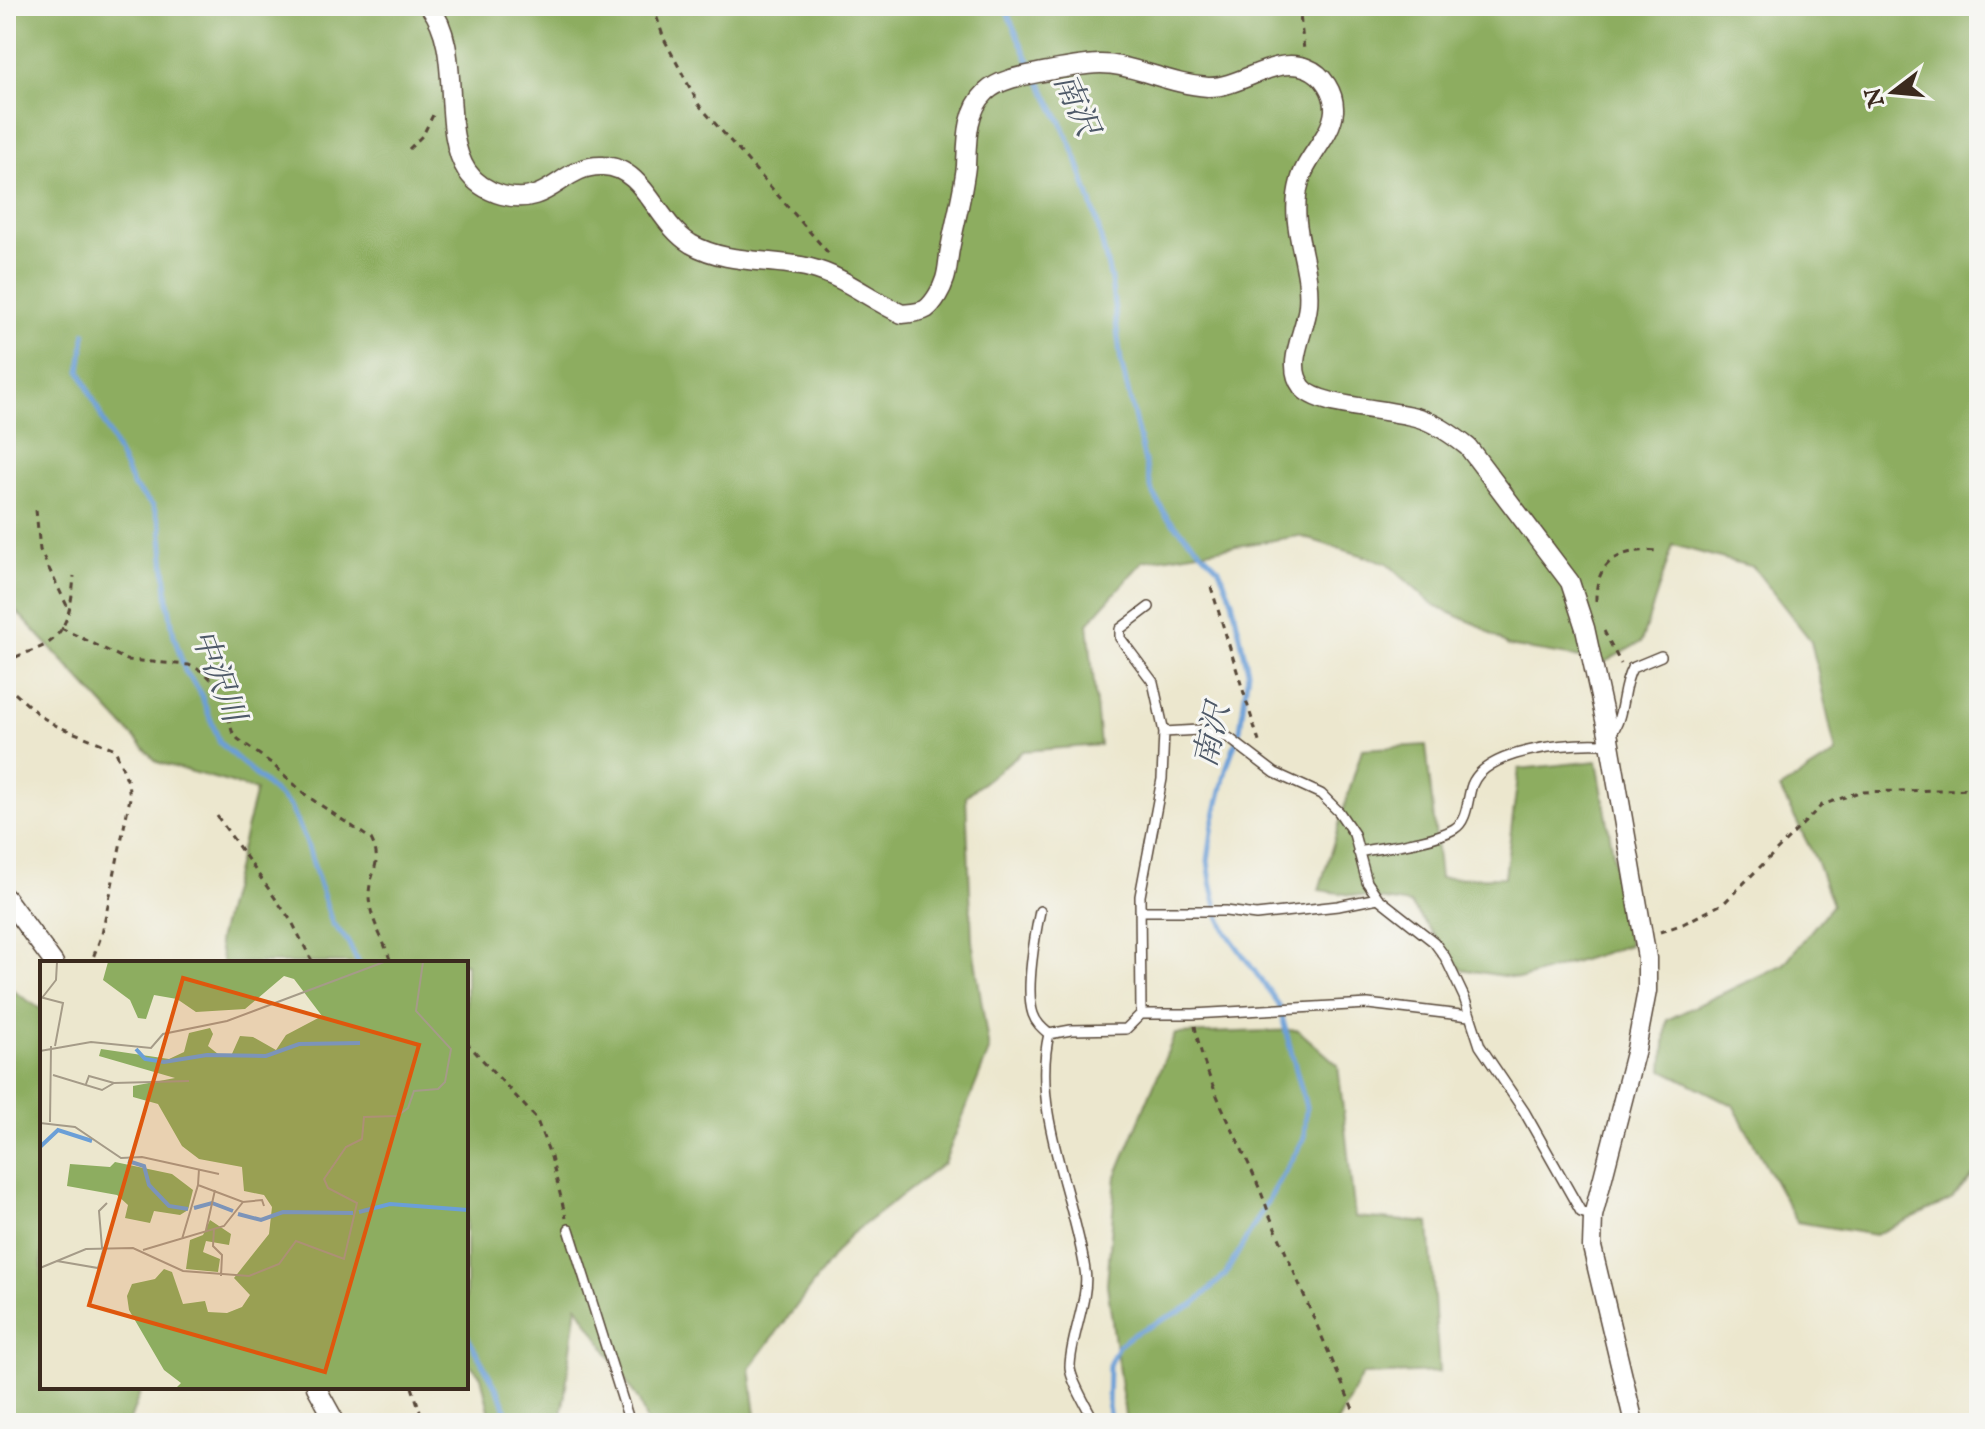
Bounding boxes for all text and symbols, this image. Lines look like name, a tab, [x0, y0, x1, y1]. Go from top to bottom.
north arrow	[1853, 52, 1933, 132]
water label: 南沢	[1043, 67, 1108, 146]
text: N	[1860, 84, 1892, 111]
water label: 中沢川	[180, 624, 254, 731]
water label: 南沢	[1186, 696, 1242, 771]
inset map	[40, 961, 468, 1389]

